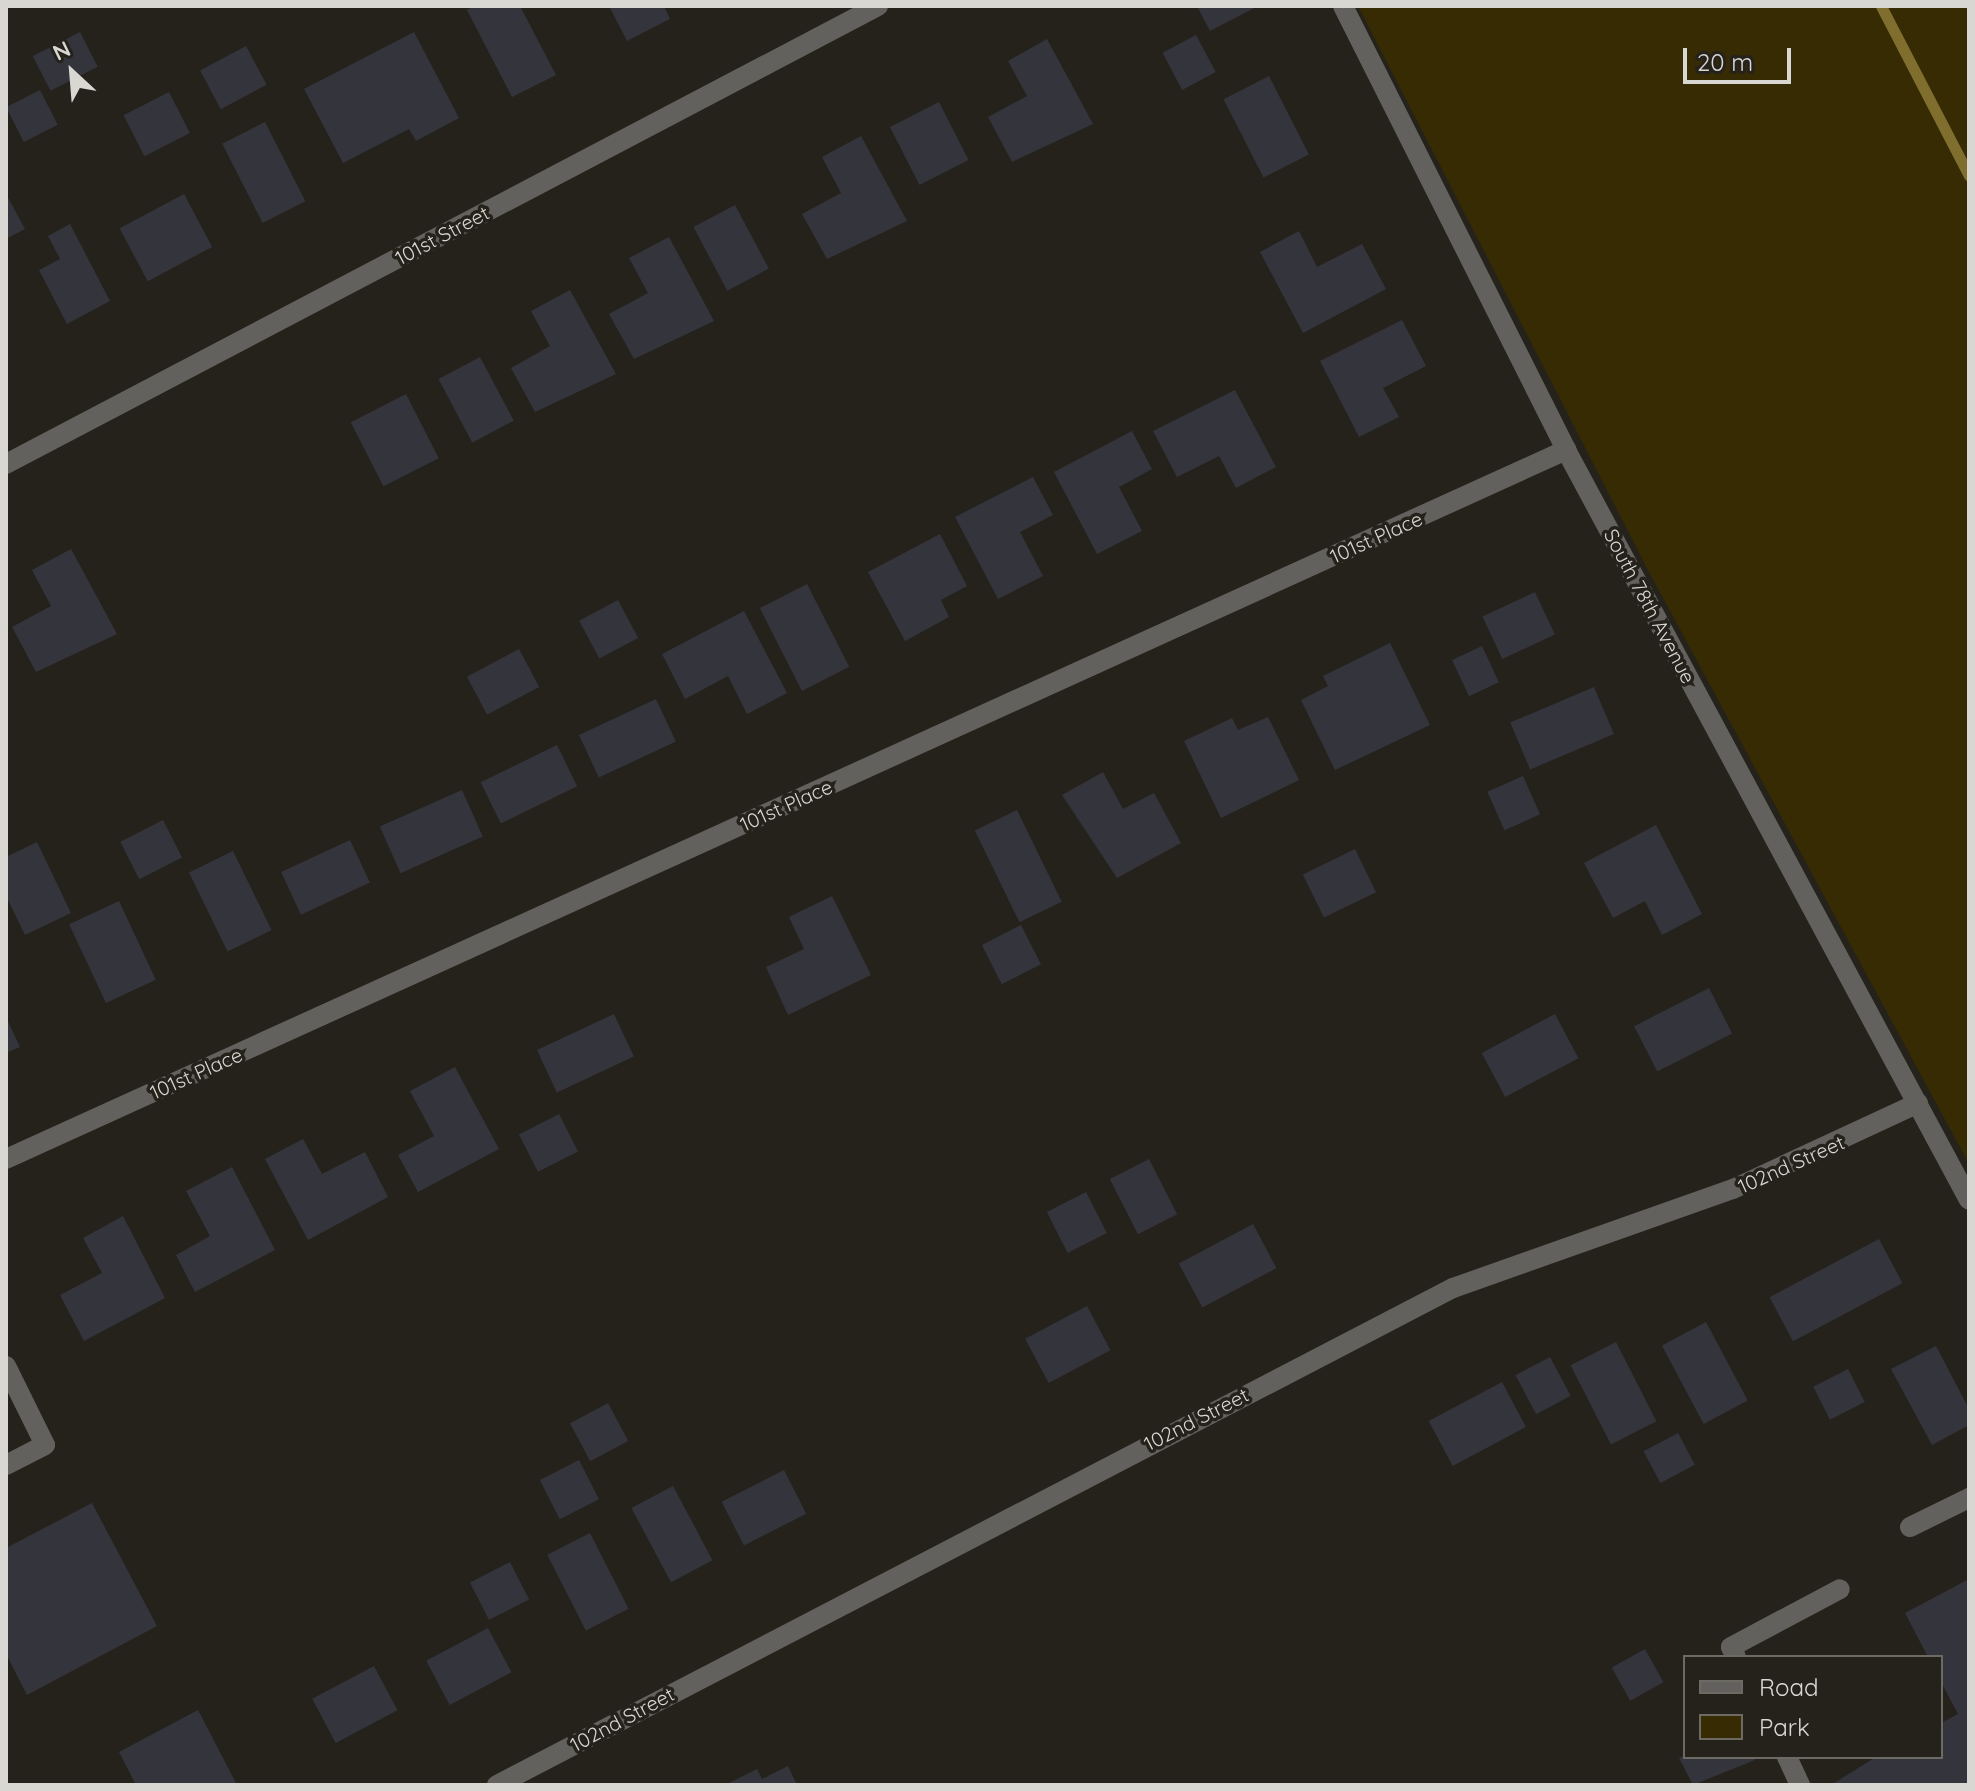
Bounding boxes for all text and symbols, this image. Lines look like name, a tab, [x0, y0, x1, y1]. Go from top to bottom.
north arrow	[32, 32, 112, 112]
scale bar	[1687, 32, 1795, 82]
text: N	[48, 34, 75, 67]
text: 20 m	[1697, 47, 1753, 77]
street label: 101st Street	[391, 200, 493, 270]
street label: 101st Place	[1326, 506, 1426, 568]
street label: South 78th Avenue	[1599, 525, 1701, 687]
street label: 101st Place	[736, 774, 836, 836]
street label: 101st Place	[146, 1042, 246, 1104]
street label: 102nd Street	[1734, 1130, 1848, 1198]
street label: 102nd Street	[1140, 1382, 1252, 1456]
legend	[1683, 1655, 1943, 1759]
text: Road	[1759, 1672, 1819, 1702]
street label: 102nd Street	[566, 1682, 678, 1756]
text: Park	[1759, 1712, 1810, 1742]

